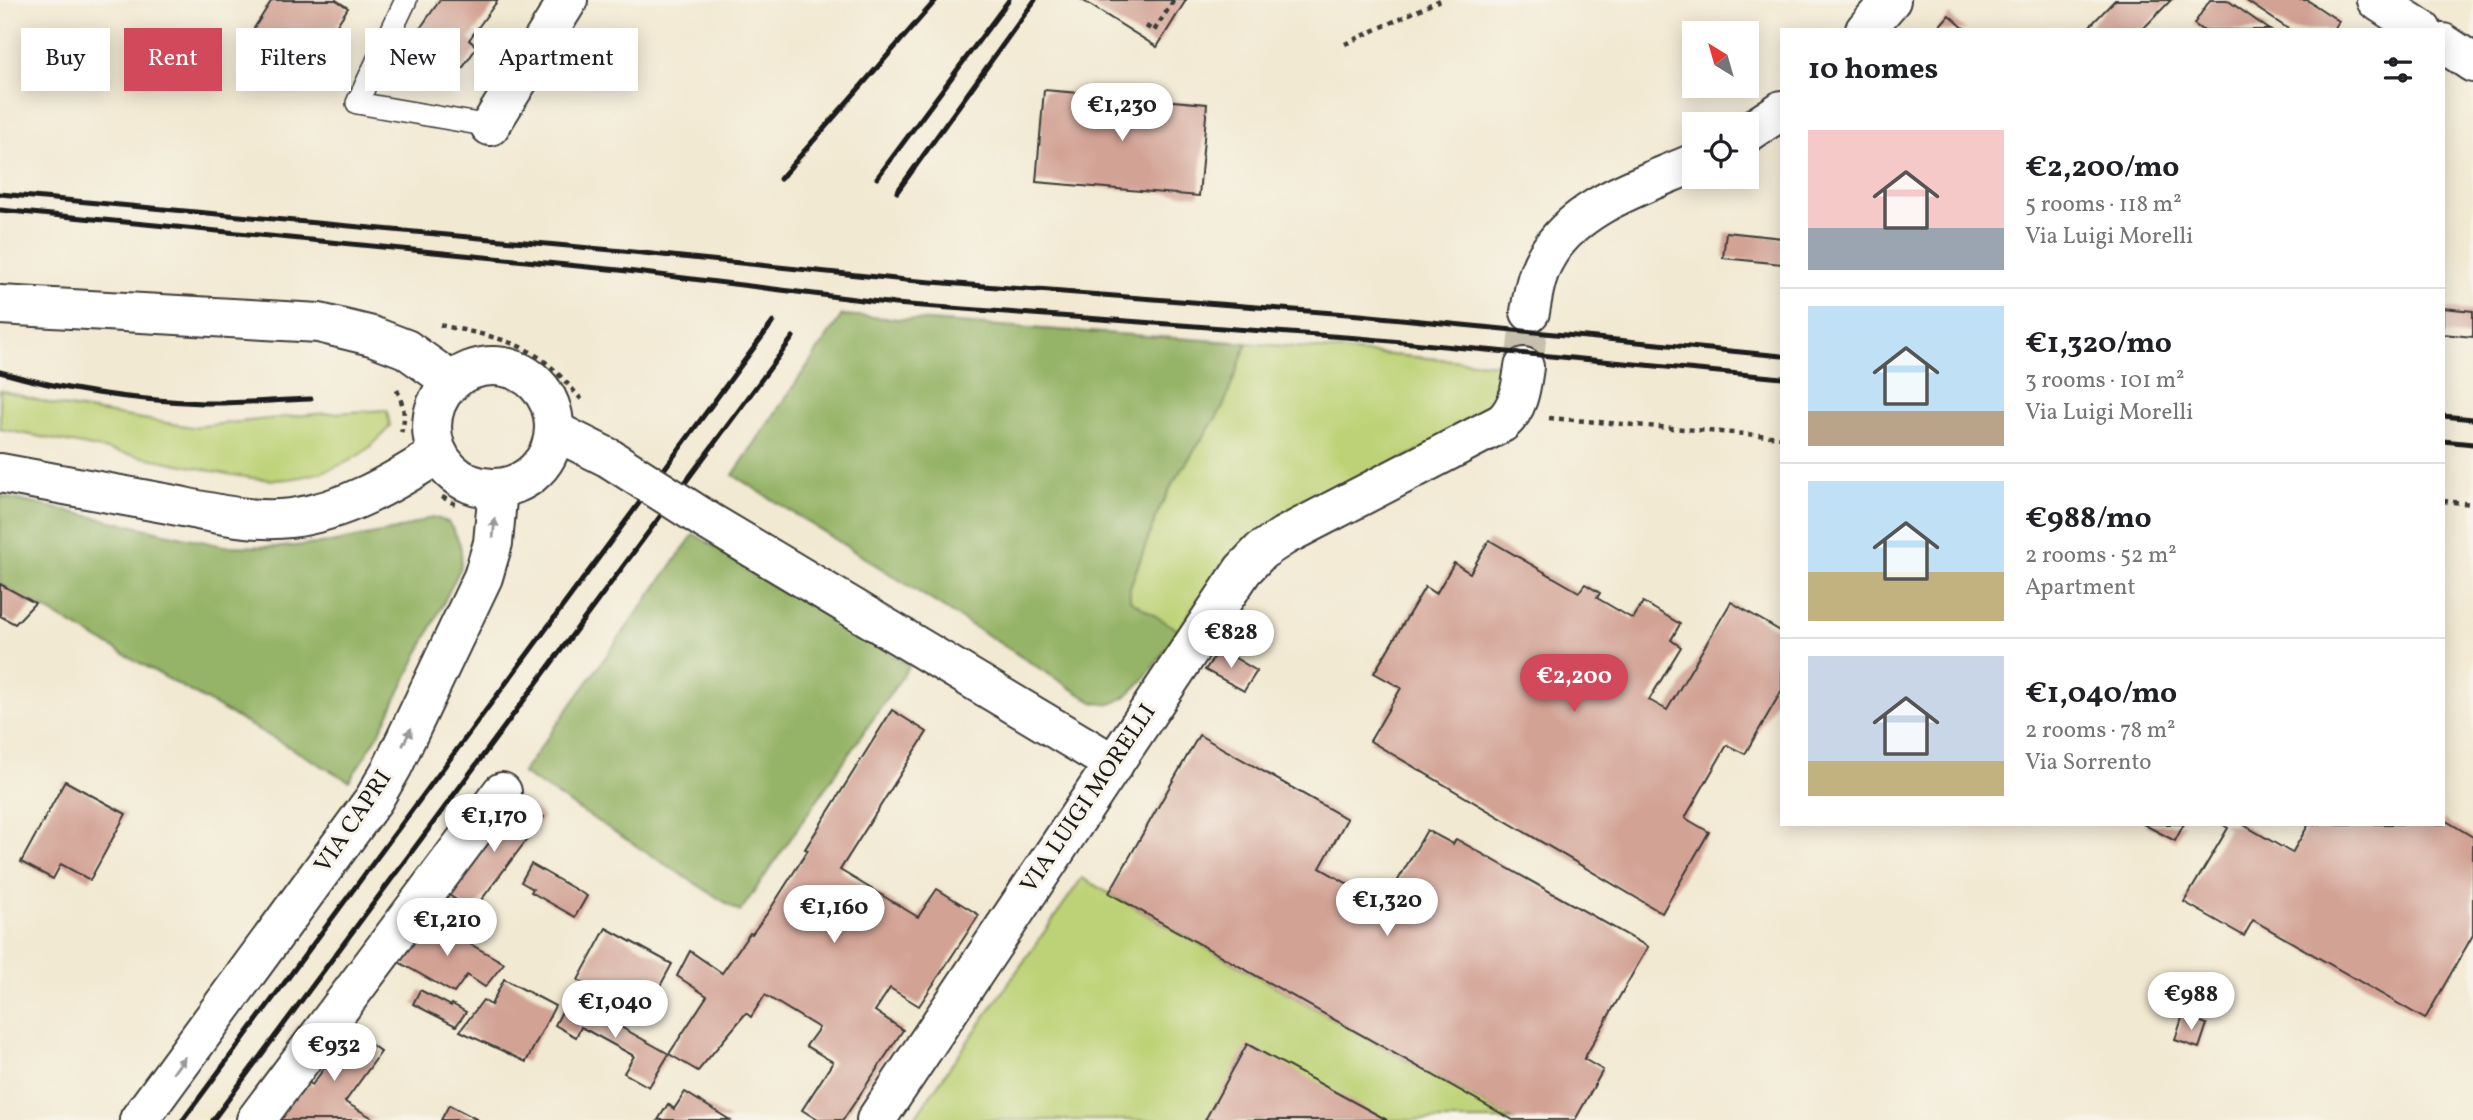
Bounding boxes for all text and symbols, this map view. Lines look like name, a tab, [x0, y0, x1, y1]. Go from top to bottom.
north arrow	[1682, 21, 1759, 98]
map controls	[1682, 21, 1759, 189]
chip: Buy	[21, 28, 110, 91]
chip: Rent	[124, 28, 222, 91]
chip: Filters	[236, 28, 351, 91]
chip: New	[365, 28, 460, 91]
chip: Apartment	[474, 28, 638, 91]
text: 10 homes	[1808, 49, 1938, 91]
icon: filters	[2379, 51, 2417, 89]
pin: €1,230	[1065, 83, 1179, 143]
text: €1,230	[1087, 90, 1157, 122]
button: locate	[1682, 112, 1759, 189]
text: €2,200/mo	[2025, 147, 2180, 189]
icon: home	[1864, 158, 1948, 242]
text: 5 rooms · 118 m²	[2025, 189, 2182, 221]
text: Via Luigi Morelli	[2025, 221, 2193, 253]
text: €1,320/mo	[2025, 323, 2172, 365]
icon: home	[1864, 334, 1948, 418]
text: 3 rooms · 101 m²	[2025, 365, 2185, 397]
text: Via Luigi Morelli	[2025, 397, 2193, 429]
text: €988/mo	[2025, 498, 2152, 540]
icon: home	[1864, 509, 1948, 593]
one-way arrow	[489, 517, 500, 539]
text: 2 rooms · 52 m²	[2025, 540, 2177, 572]
text: Apartment	[2025, 572, 2136, 604]
pin: €828	[1190, 610, 1272, 670]
text: €828	[1204, 617, 1258, 649]
pin: €2,200	[1517, 654, 1631, 714]
text: €2,200	[1536, 661, 1612, 693]
text: €1,040/mo	[2025, 673, 2177, 715]
icon: home	[1864, 684, 1948, 768]
street label: VIA LUIGI MORELLI	[1013, 698, 1165, 900]
text: 2 rooms · 78 m²	[2025, 715, 2176, 747]
one-way arrow	[401, 727, 412, 747]
text: Via Sorrento	[2025, 747, 2152, 779]
street label: VIA CAPRI	[307, 764, 401, 880]
pin: €1,170	[437, 794, 551, 854]
text: €1,170	[461, 801, 527, 833]
pin: €1,320	[1330, 878, 1444, 938]
text: €1,320	[1352, 885, 1422, 917]
pin: €1,160	[777, 886, 891, 945]
text: €1,160	[800, 892, 868, 924]
pin: €1,210	[390, 898, 504, 958]
text: €1,210	[413, 905, 481, 937]
pin: €988	[2150, 972, 2232, 1032]
text: €988	[2164, 979, 2218, 1011]
pin: €1,040	[558, 981, 672, 1040]
text: €1,040	[578, 987, 652, 1019]
pin: €932	[293, 1024, 375, 1083]
text: €932	[307, 1030, 361, 1062]
one-way arrow	[172, 1056, 186, 1074]

